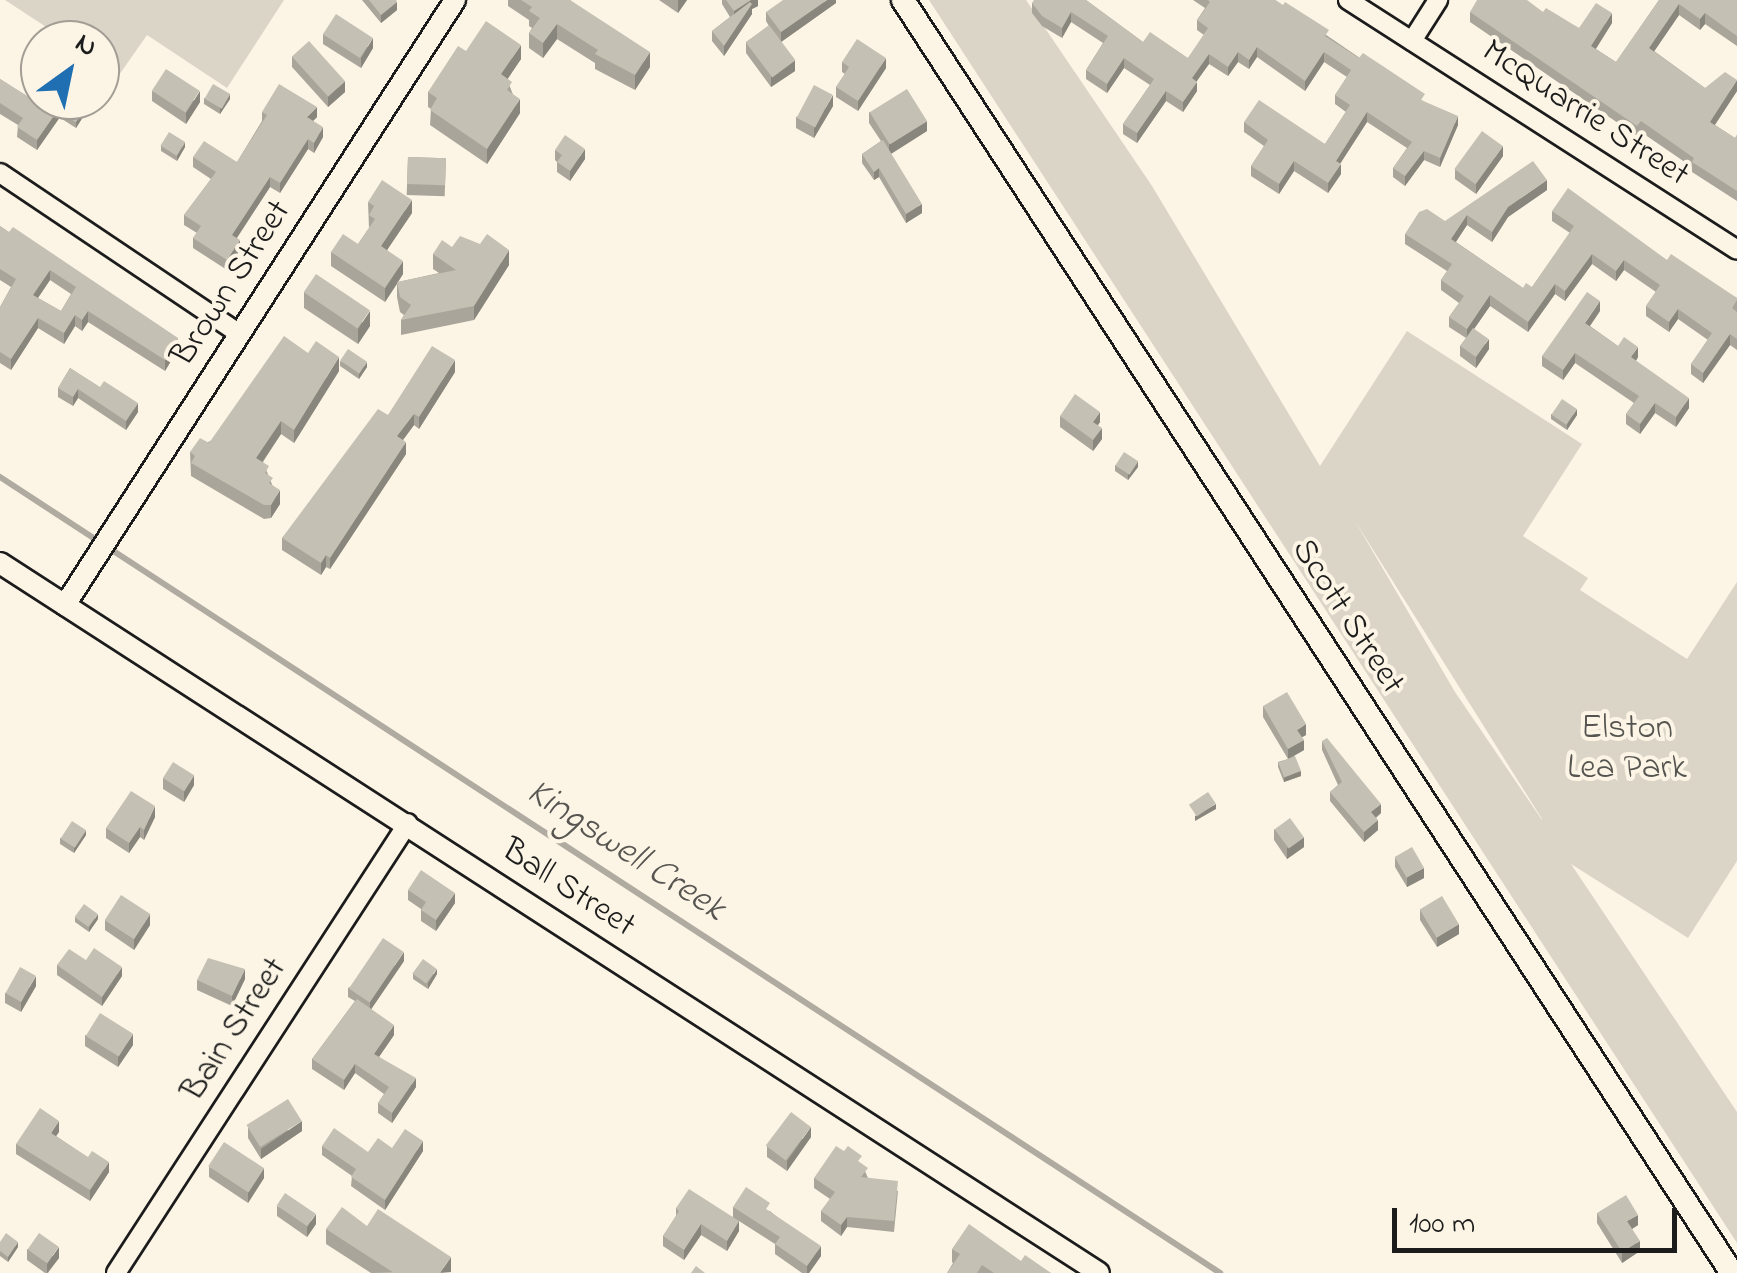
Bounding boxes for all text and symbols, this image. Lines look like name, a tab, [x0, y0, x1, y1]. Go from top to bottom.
north arrow	[20, 20, 120, 120]
text: N	[66, 24, 105, 68]
street label: McQuarrie Street	[1473, 31, 1697, 197]
street label: Brown Street	[163, 193, 301, 375]
street label: Scott Street	[1281, 531, 1413, 703]
park label: Elston Lea Park	[1567, 708, 1687, 790]
water label: Kingswell Creek	[517, 771, 733, 933]
street label: Ball Street	[493, 830, 643, 948]
street label: Bain Street	[173, 950, 297, 1110]
scale bar	[1397, 1188, 1682, 1250]
text: 100 m	[1409, 1203, 1475, 1247]

